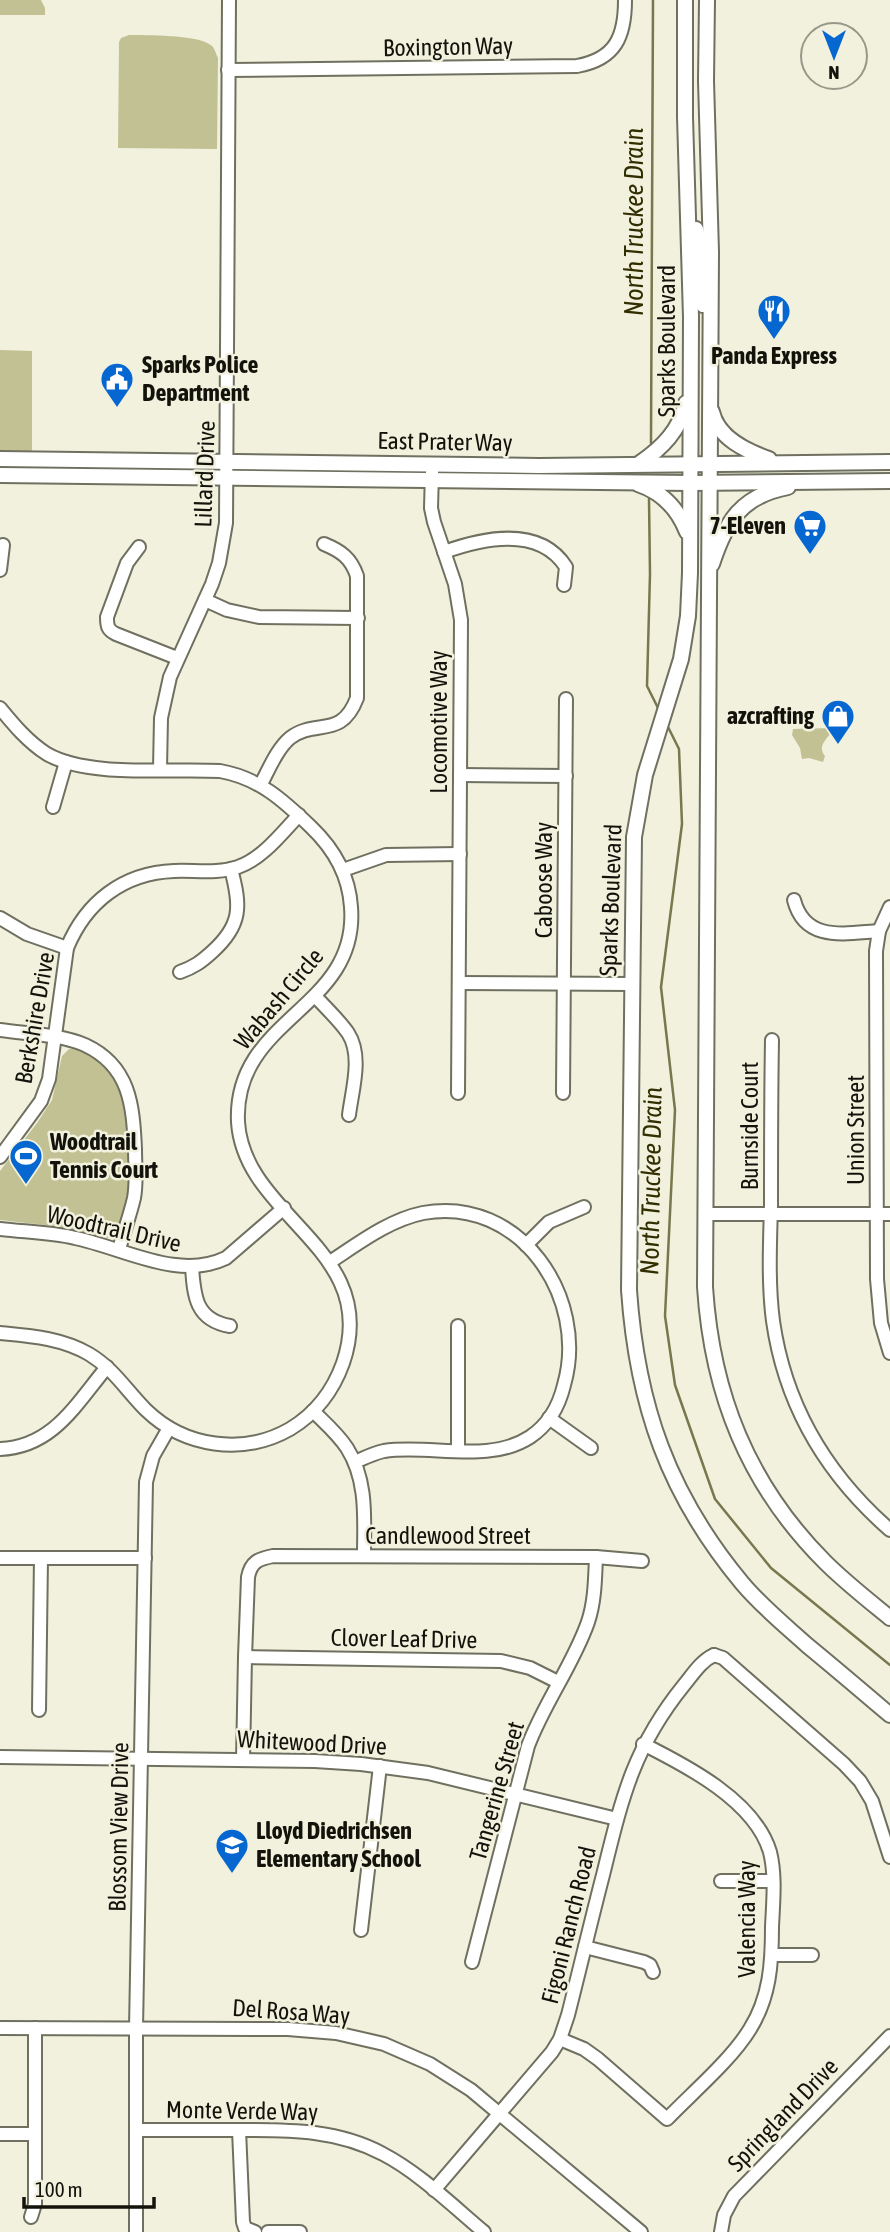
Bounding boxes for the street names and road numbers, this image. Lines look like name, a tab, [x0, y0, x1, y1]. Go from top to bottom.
street label: Boxington Way	[383, 32, 513, 61]
street label: Sparks Boulevard	[653, 265, 680, 417]
street label: Lillard Drive	[189, 420, 220, 528]
street label: East Prater Way	[377, 427, 513, 456]
street label: Locomotive Way	[425, 650, 452, 794]
street label: Caboose Way	[530, 822, 557, 938]
street label: Sparks Boulevard	[594, 823, 627, 977]
street label: Wabash Circle	[229, 943, 329, 1054]
street label: Berkshire Drive	[10, 950, 59, 1086]
street label: Burnside Court	[736, 1062, 763, 1190]
street label: Union Street	[842, 1075, 869, 1185]
street label: Woodtrail Drive	[44, 1200, 184, 1257]
street label: Candlewood Street	[365, 1522, 531, 1549]
street label: Clover Leaf Drive	[330, 1624, 478, 1653]
street label: Tangerine Street	[464, 1718, 529, 1864]
street label: Whitewood Drive	[237, 1725, 388, 1760]
street label: Blossom View Drive	[104, 1742, 133, 1912]
street label: Figoni Ranch Road	[536, 1843, 601, 2006]
street label: Valencia Way	[733, 1860, 760, 1978]
street label: Del Rosa Way	[231, 1994, 351, 2029]
street label: Springland Drive	[722, 2053, 843, 2177]
street label: Monte Verde Way	[166, 2096, 318, 2125]

